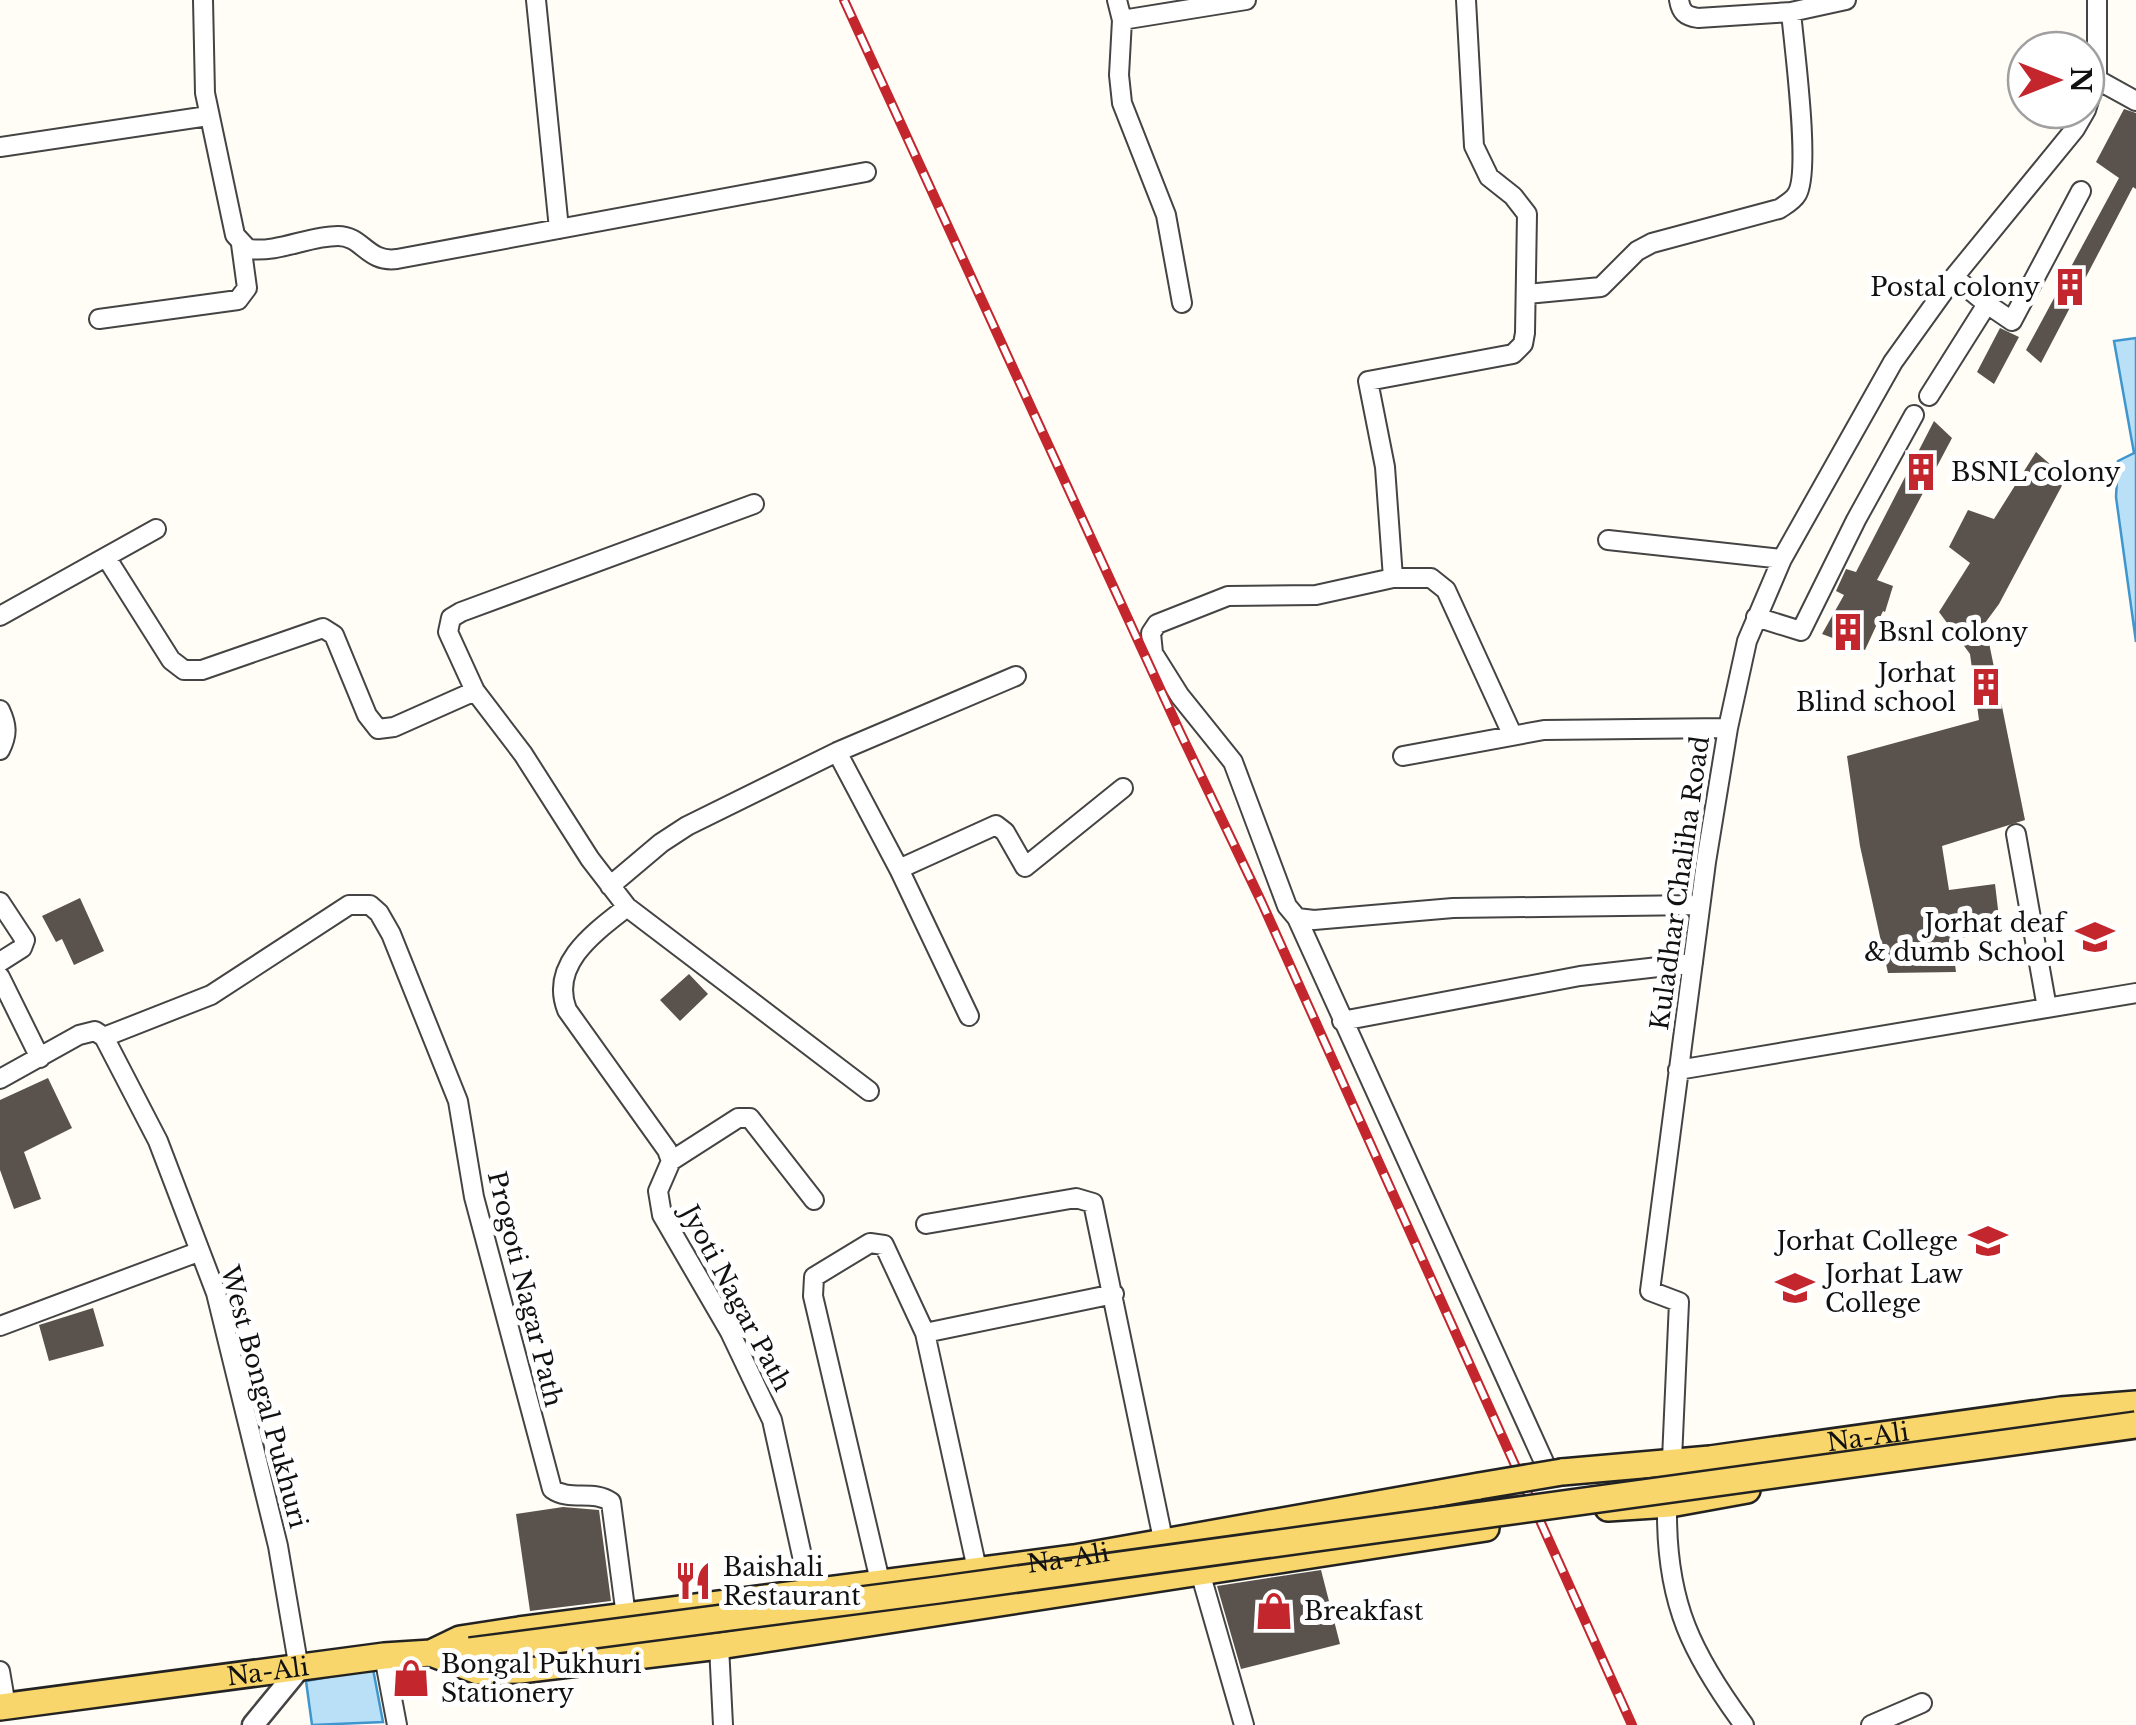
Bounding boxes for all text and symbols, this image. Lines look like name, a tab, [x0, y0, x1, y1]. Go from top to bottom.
north arrow	[2006, 30, 2106, 130]
text: N	[2063, 67, 2098, 93]
building icon: Postal colony	[2049, 266, 2091, 308]
place label: Postal colony	[1870, 272, 2040, 303]
building icon: BSNL colony	[1900, 451, 1942, 493]
place label: BSNL colony	[1951, 457, 2120, 488]
building icon: Bsnl colony	[1827, 611, 1869, 653]
place label: Bsnl colony	[1878, 617, 2028, 648]
place label: Jorhat Blind school	[1796, 658, 1957, 718]
building icon: Jorhat Blind school	[1965, 666, 2007, 708]
street label: Kuladhar Chaliha Road	[1644, 734, 1716, 1032]
place label: Jorhat deaf & dumb School	[1864, 908, 2068, 968]
school or university icon: Jorhat deaf & dumb School	[2074, 916, 2116, 958]
street label: Progoti Nagar Path	[481, 1168, 569, 1410]
street label: Jyoti Nagar Path	[672, 1197, 798, 1396]
school or university icon: Jorhat College	[1967, 1220, 2009, 1262]
place label: Jorhat College	[1774, 1226, 1958, 1257]
place label: Jorhat Law College	[1822, 1259, 1963, 1319]
street label: West Bongal Pukhuri	[214, 1261, 314, 1532]
school or university icon: Jorhat Law College	[1774, 1267, 1816, 1309]
street label: Na-Ali	[1825, 1416, 1911, 1458]
street label: Na-Ali	[1025, 1536, 1112, 1579]
place label: Baishali Restaurant	[723, 1552, 861, 1612]
restaurant icon: Baishali Restaurant	[672, 1560, 714, 1602]
shop icon: Breakfast	[1253, 1590, 1295, 1632]
place label: Breakfast	[1304, 1596, 1424, 1627]
place label: Bongal Pukhuri Stationery	[441, 1649, 642, 1709]
street label: Na-Ali	[225, 1651, 311, 1692]
shop icon: Bongal Pukhuri Stationery	[390, 1657, 432, 1699]

